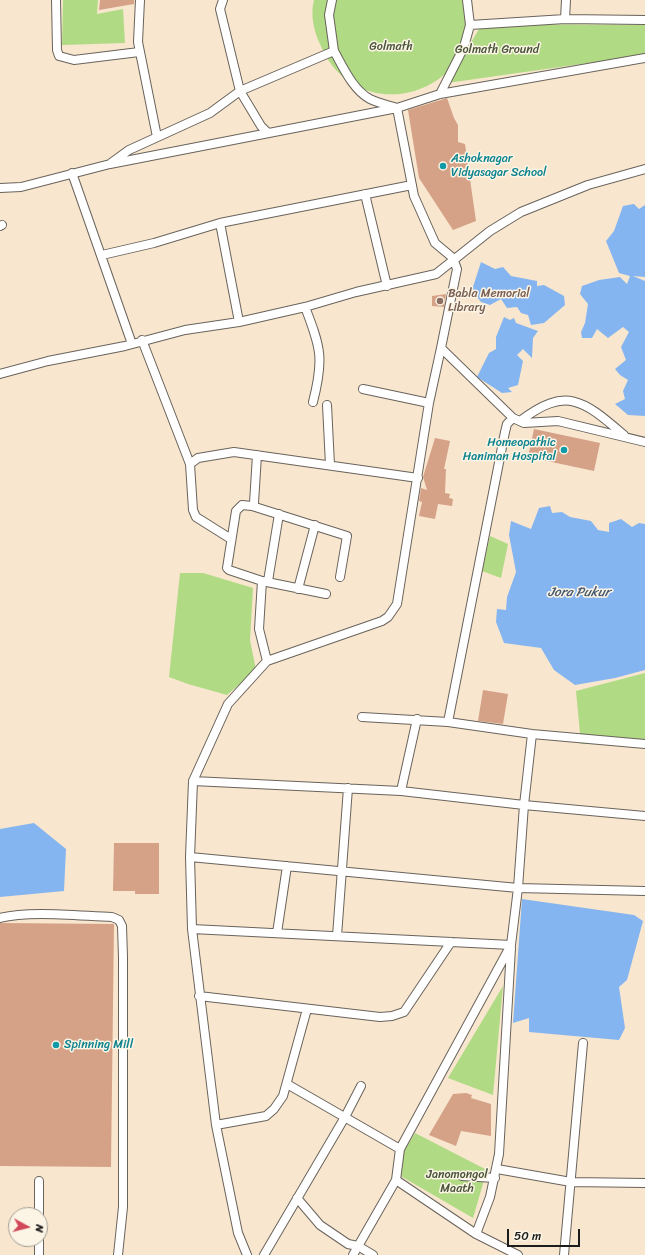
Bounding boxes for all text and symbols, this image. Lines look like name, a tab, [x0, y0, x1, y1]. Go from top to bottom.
park label: Golmath	[369, 40, 413, 54]
park label: Golmath Ground	[455, 43, 539, 57]
place label: Ashoknagar Vidyasagar School	[451, 152, 547, 180]
marker: Ashoknagar Vidyasagar School	[438, 161, 448, 171]
place label: Babla Memorial Library	[448, 287, 530, 315]
marker: Babla Memorial Library	[435, 296, 445, 306]
place label: Homeopathic Haniman Hospital	[463, 436, 556, 464]
marker: Homeopathic Haniman Hospital	[559, 445, 569, 455]
water label: Jora Pukur	[548, 585, 610, 601]
place label: Spinning Mill	[64, 1038, 133, 1052]
marker: Spinning Mill	[51, 1040, 61, 1050]
park label: Janomongol Maath	[426, 1168, 488, 1196]
north arrow	[8, 1207, 48, 1247]
scale bar	[509, 1221, 582, 1247]
text: N	[30, 1223, 49, 1233]
text: 50 m	[514, 1225, 541, 1247]

